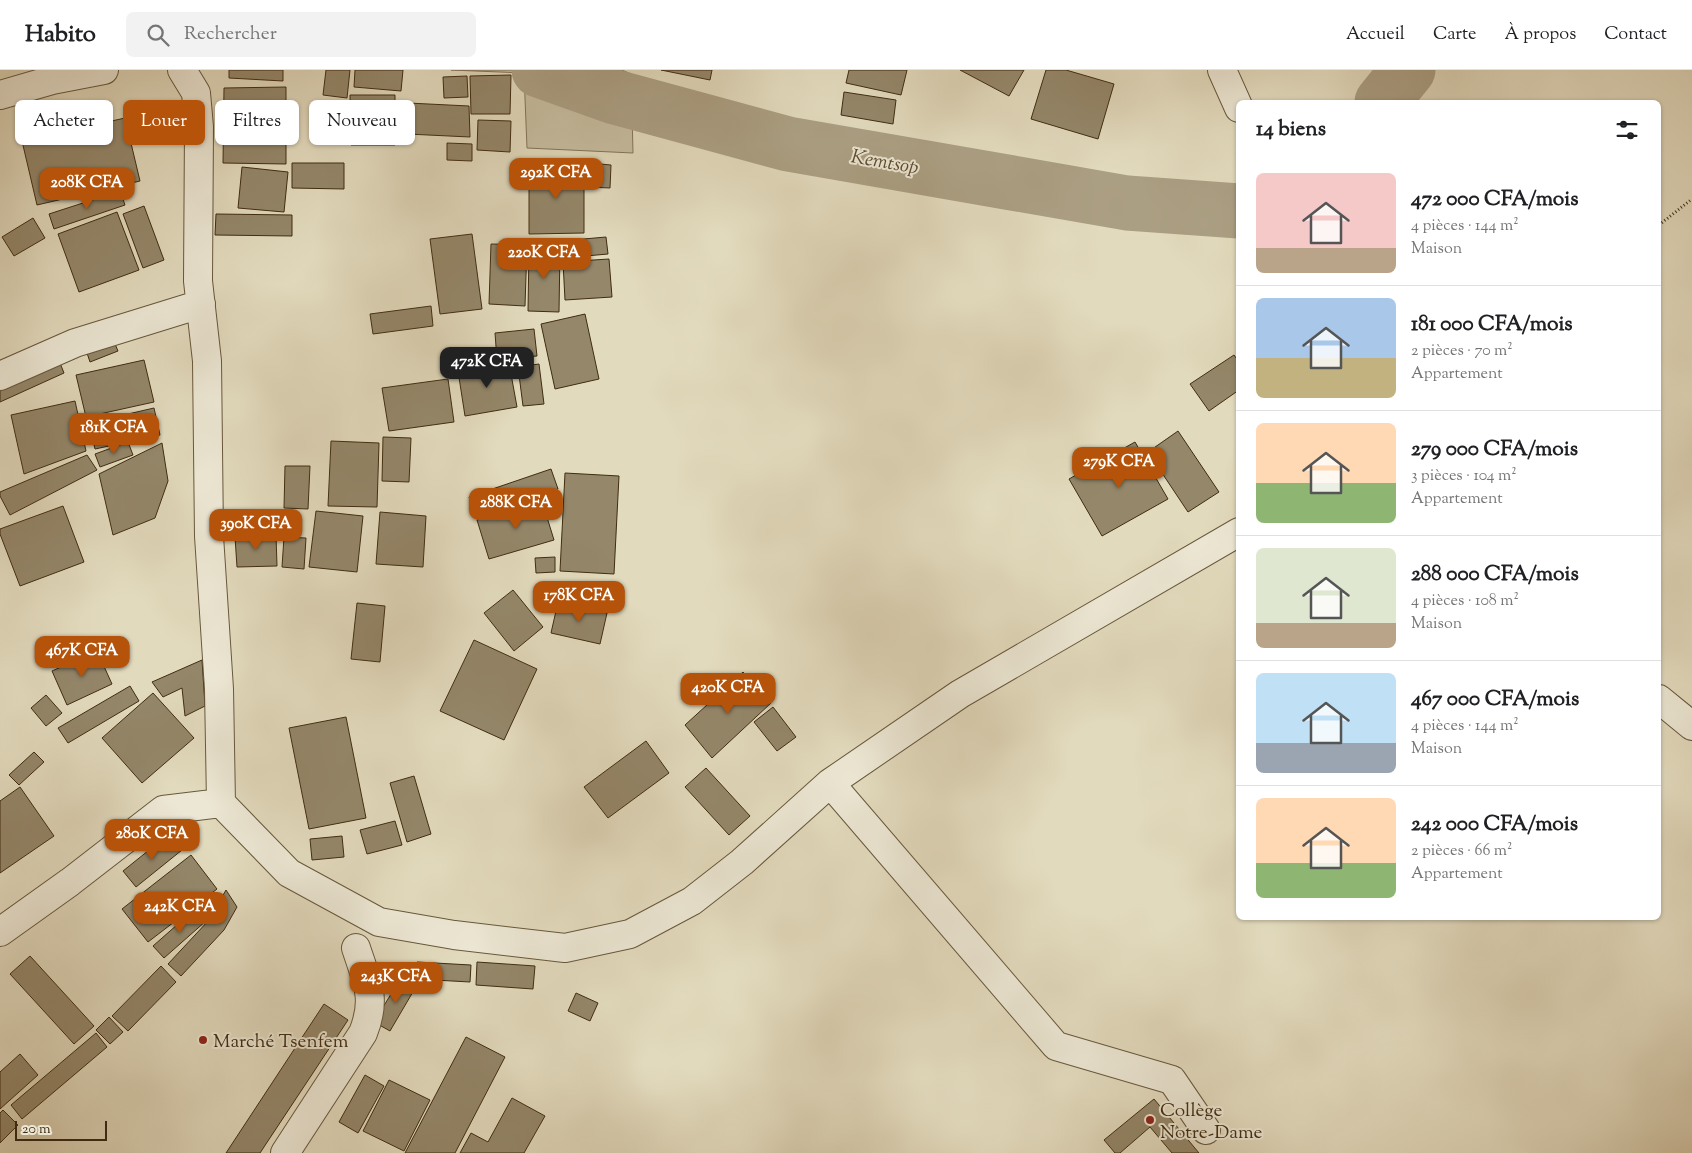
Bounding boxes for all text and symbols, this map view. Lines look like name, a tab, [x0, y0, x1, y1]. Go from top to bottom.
search box	[126, 12, 476, 57]
text: Habito	[25, 18, 96, 52]
icon: search	[144, 21, 172, 49]
text: Rechercher	[184, 21, 277, 48]
text: Accueil	[1346, 22, 1405, 48]
text: Carte	[1433, 22, 1477, 48]
text: À propos	[1505, 22, 1576, 48]
text: Contact	[1604, 22, 1667, 48]
chip: Acheter	[15, 100, 113, 145]
chip: Louer	[123, 100, 205, 145]
chip: Filtres	[215, 100, 299, 145]
chip: Nouveau	[309, 100, 415, 145]
text: 14 biens	[1256, 115, 1326, 145]
icon: filters	[1613, 116, 1641, 144]
water label: Kemtsop	[849, 143, 921, 184]
pin: 292K CFA	[504, 158, 608, 200]
text: 292K CFA	[520, 162, 592, 185]
pin: 208K CFA	[35, 168, 139, 210]
text: 208K CFA	[51, 172, 123, 195]
text: 472 000 CFA/mois	[1411, 185, 1579, 215]
icon: home	[1296, 193, 1356, 253]
text: 4 pièces · 144 m²	[1411, 215, 1519, 238]
pin: 220K CFA	[492, 238, 596, 280]
text: Maison	[1411, 238, 1462, 261]
text: 220K CFA	[508, 242, 580, 265]
text: 181 000 CFA/mois	[1411, 310, 1573, 340]
icon: home	[1296, 318, 1356, 378]
text: 2 pièces · 70 m²	[1411, 340, 1513, 363]
pin: 472K CFA	[435, 346, 539, 389]
text: 472K CFA	[451, 351, 523, 374]
text: Appartement	[1411, 363, 1503, 386]
pin: 181K CFA	[62, 412, 166, 455]
text: 181K CFA	[80, 417, 148, 440]
text: 279 000 CFA/mois	[1411, 435, 1578, 465]
icon: home	[1296, 443, 1356, 503]
pin: 279K CFA	[1067, 446, 1171, 489]
text: 279K CFA	[1083, 451, 1155, 474]
text: 3 pièces · 104 m²	[1411, 465, 1517, 488]
pin: 288K CFA	[464, 488, 568, 530]
text: Appartement	[1411, 488, 1503, 511]
text: 288K CFA	[480, 492, 552, 515]
pin: 390K CFA	[204, 508, 308, 551]
text: 390K CFA	[220, 513, 292, 536]
text: 288 000 CFA/mois	[1411, 560, 1579, 590]
icon: home	[1296, 568, 1356, 628]
pin: 178K CFA	[527, 580, 631, 623]
text: 178K CFA	[544, 585, 614, 608]
text: 4 pièces · 108 m²	[1411, 590, 1519, 613]
text: Maison	[1411, 613, 1462, 636]
pin: 467K CFA	[30, 636, 134, 678]
text: 467K CFA	[46, 640, 118, 663]
pin: 420K CFA	[676, 672, 780, 715]
text: 420K CFA	[692, 677, 764, 700]
text: 467 000 CFA/mois	[1411, 685, 1579, 715]
icon: home	[1296, 693, 1356, 753]
text: 4 pièces · 144 m²	[1411, 715, 1519, 738]
text: Maison	[1411, 738, 1462, 761]
text: 242 000 CFA/mois	[1411, 810, 1578, 840]
pin: 280K CFA	[100, 818, 204, 861]
icon: home	[1296, 818, 1356, 878]
text: 280K CFA	[116, 823, 188, 846]
text: 2 pièces · 66 m²	[1411, 840, 1512, 863]
text: Appartement	[1411, 863, 1503, 886]
pin: 242K CFA	[128, 892, 232, 934]
text: 242K CFA	[144, 896, 216, 919]
pin: 243K CFA	[344, 962, 448, 1004]
text: 243K CFA	[361, 966, 431, 989]
place label: Marché Tsenfem	[213, 1029, 349, 1056]
marker: Marché Tsenfem	[197, 1034, 209, 1046]
place label: Collège Notre-Dame	[1160, 1098, 1262, 1147]
marker: Collège Notre-Dame	[1144, 1114, 1156, 1126]
scale bar	[15, 1118, 108, 1141]
text: 20 m	[22, 1120, 51, 1140]

